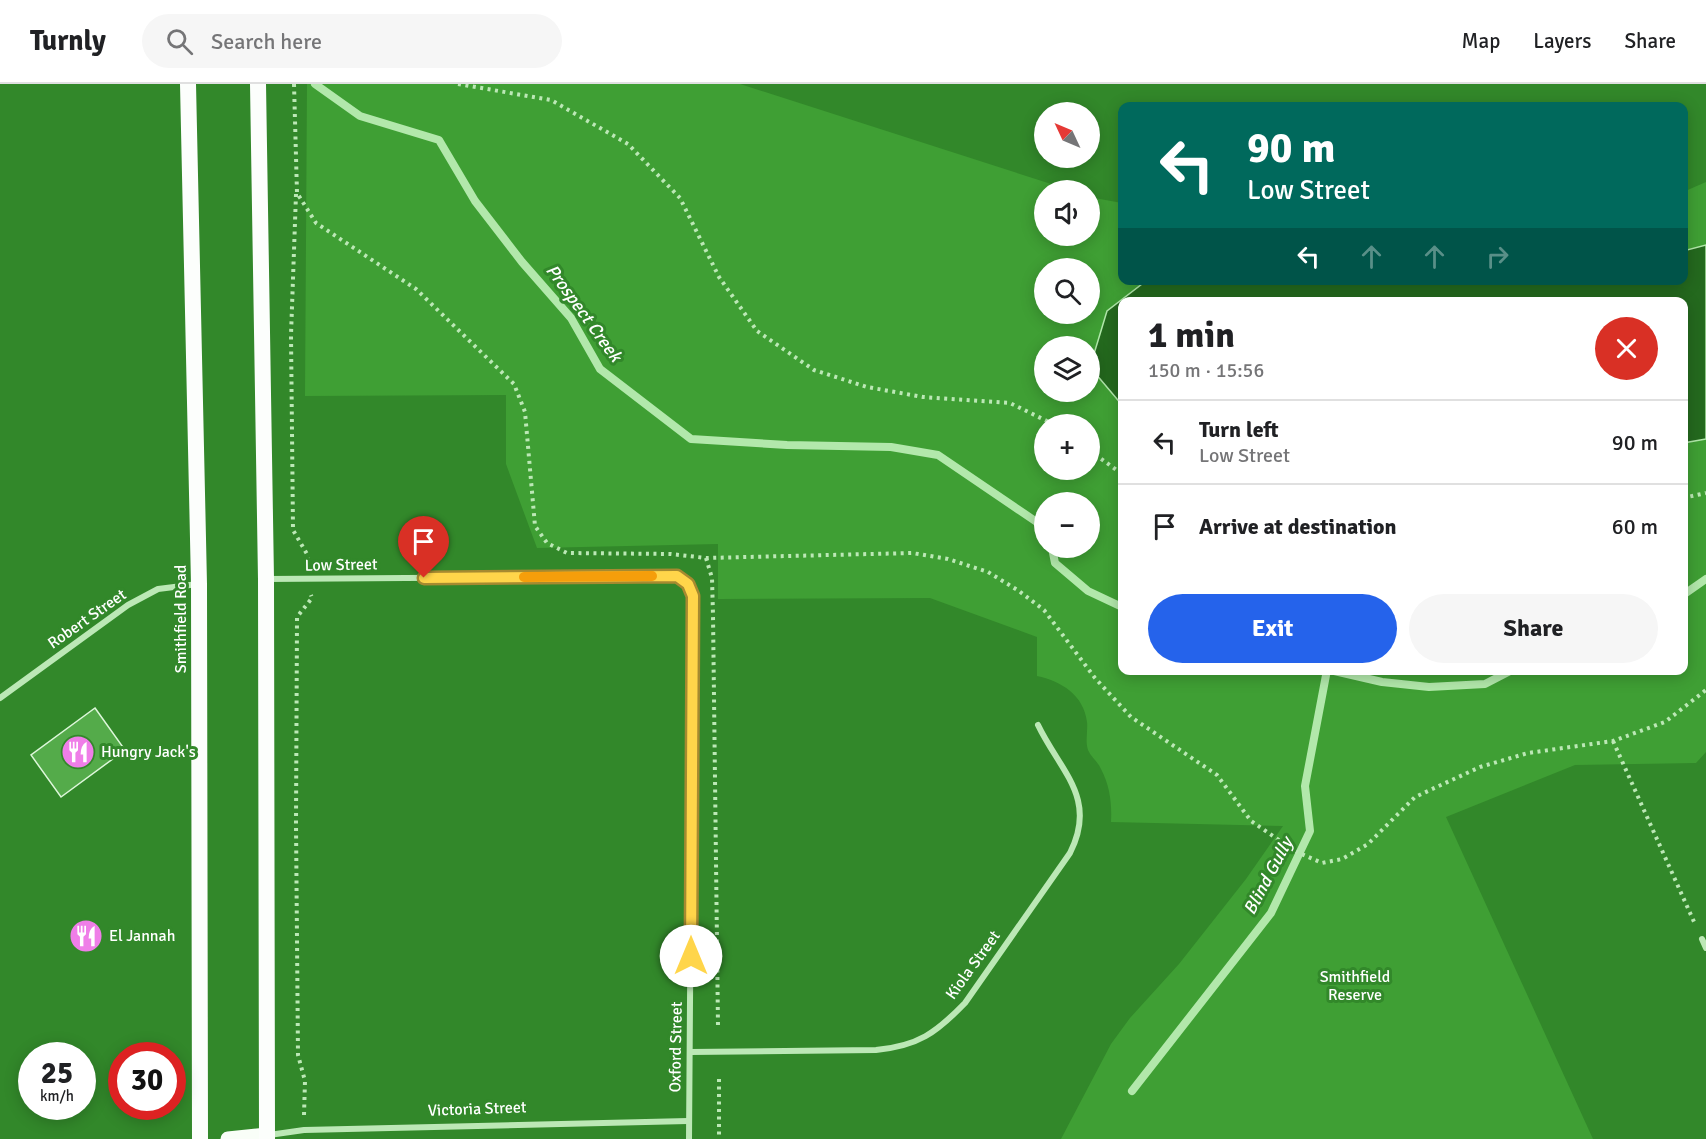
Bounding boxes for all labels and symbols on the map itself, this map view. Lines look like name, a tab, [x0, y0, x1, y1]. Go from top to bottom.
north arrow	[1034, 102, 1100, 168]
water label: Prospect Creek	[541, 260, 628, 368]
pin	[398, 516, 449, 578]
street label: Low Street	[304, 554, 378, 576]
street label: Smithfield Road	[171, 565, 191, 673]
street label: Robert Street	[44, 584, 130, 653]
restaurant icon: Hungry Jack's	[60, 734, 96, 770]
place label: Hungry Jack's	[101, 742, 196, 762]
water label: Blind Gully	[1239, 831, 1299, 918]
restaurant icon: El Jannah	[68, 918, 104, 954]
position arrow	[659, 924, 723, 988]
place label: El Jannah	[109, 926, 175, 946]
street label: Kiola Street	[941, 926, 1005, 1003]
park label: Smithfield Reserve	[1320, 967, 1390, 1005]
street label: Oxford Street	[665, 1001, 687, 1093]
speed limit sign: 30	[108, 1042, 186, 1120]
street label: Victoria Street	[427, 1097, 527, 1121]

